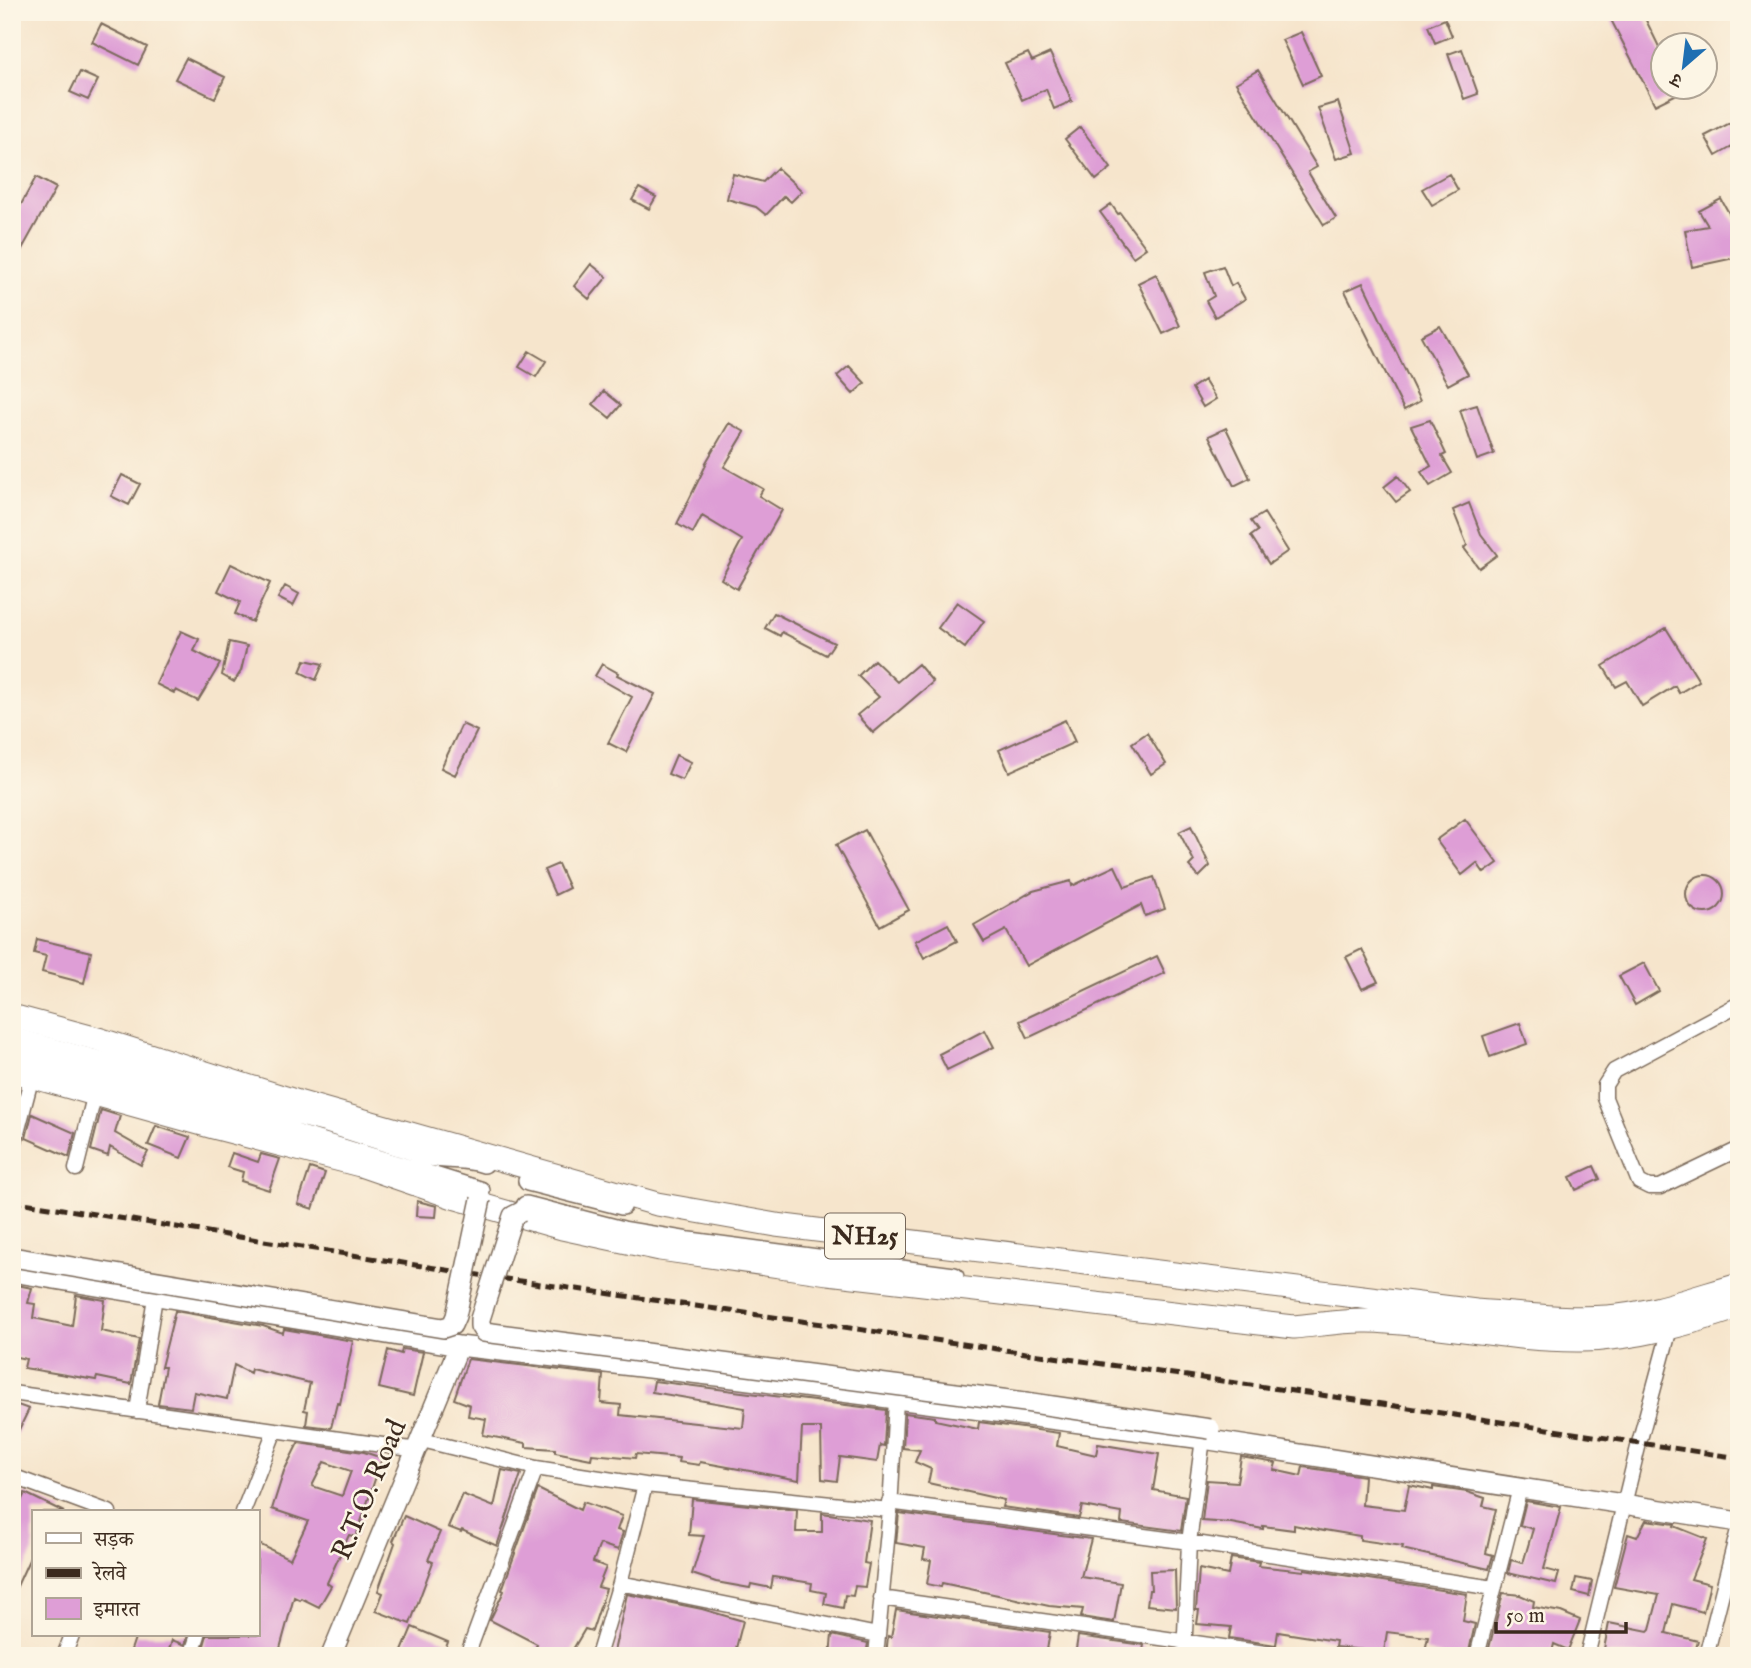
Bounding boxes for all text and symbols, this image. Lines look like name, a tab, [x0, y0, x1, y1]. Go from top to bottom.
north arrow	[1650, 32, 1720, 102]
text: उ	[1666, 66, 1689, 93]
road number: NH25	[825, 1214, 905, 1259]
street label: R.T.O. Road	[325, 1414, 415, 1566]
legend	[32, 1510, 259, 1636]
text: सड़क	[93, 1527, 134, 1554]
text: रेलवे	[91, 1561, 128, 1588]
scale bar	[1496, 1591, 1625, 1635]
text: इमारत	[93, 1597, 141, 1624]
text: 50 m	[1506, 1603, 1545, 1630]

